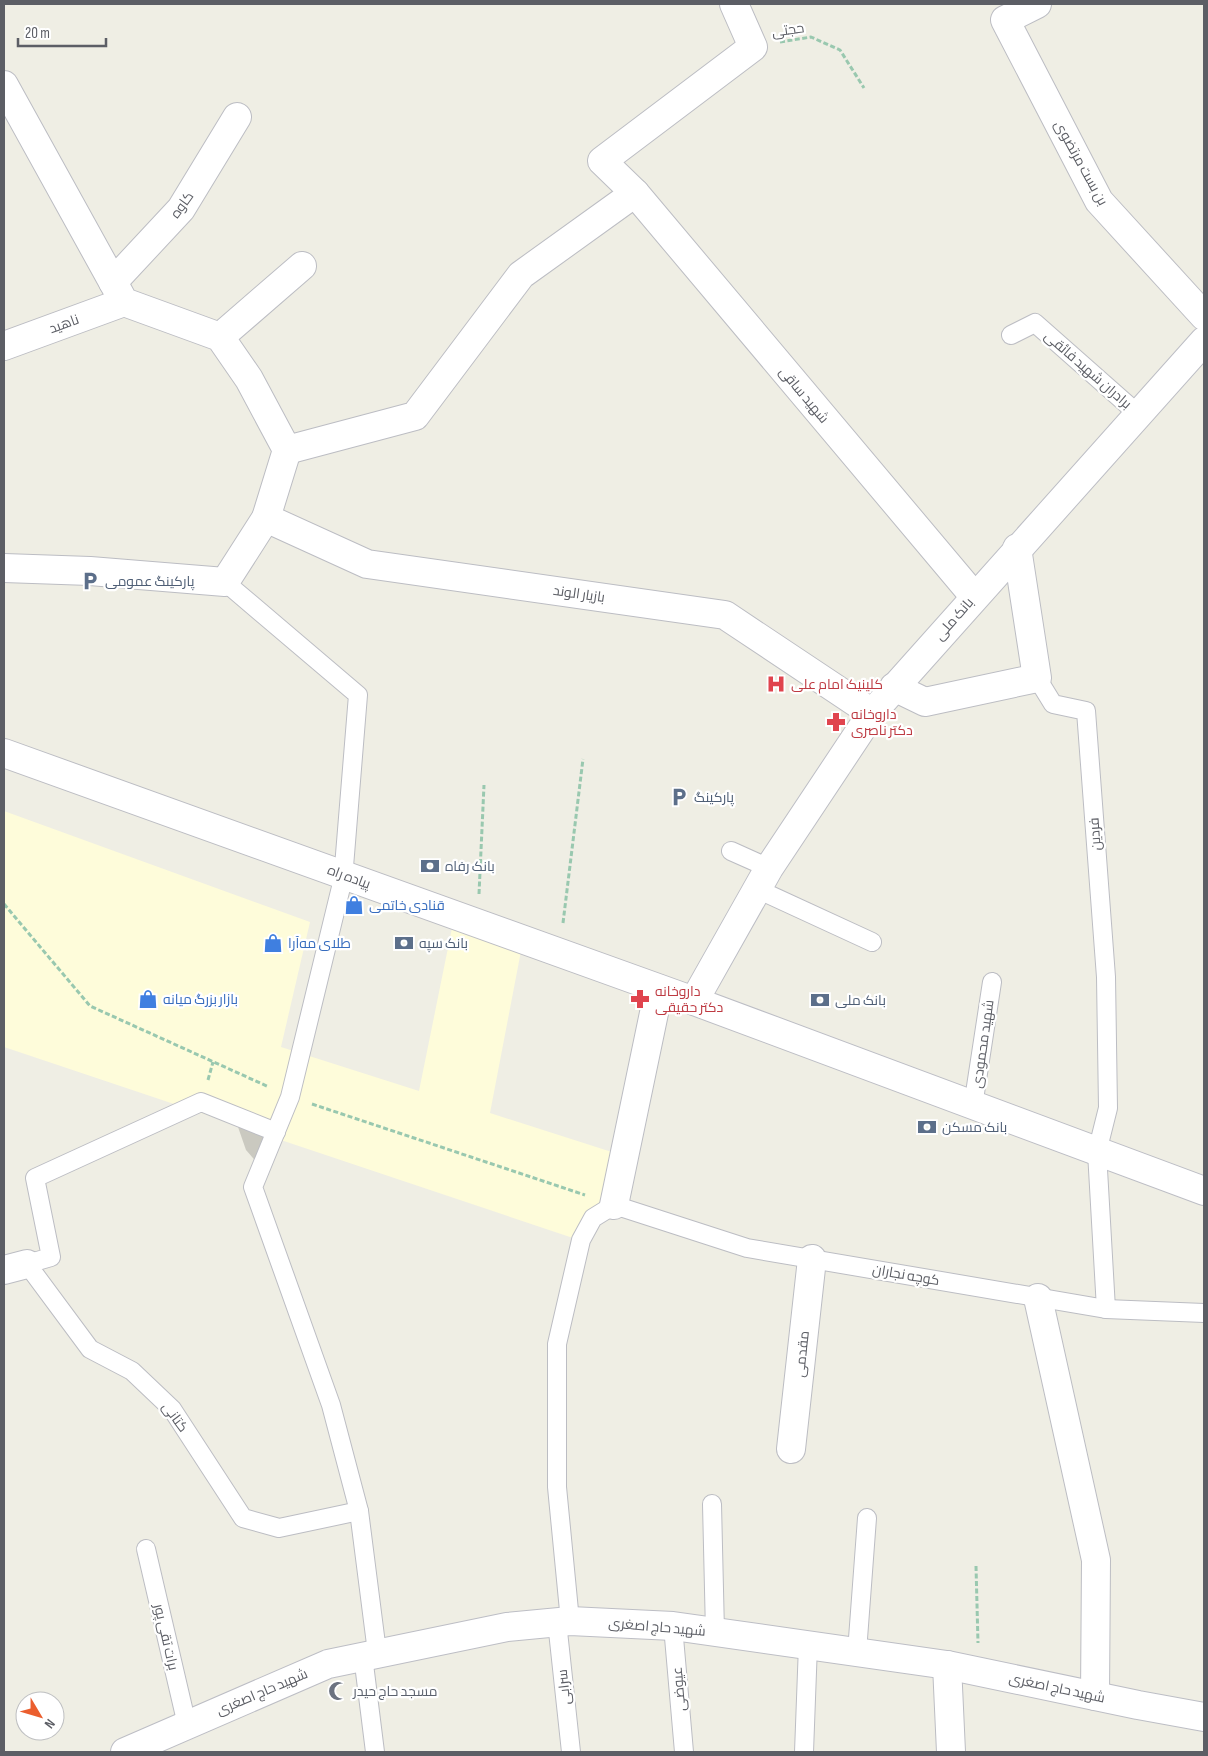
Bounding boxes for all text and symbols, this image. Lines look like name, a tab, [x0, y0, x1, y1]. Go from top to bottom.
scale bar	[18, 15, 105, 47]
street label: حجتی	[771, 19, 805, 41]
text: 20 m	[25, 24, 50, 43]
street label: بن بست مرتضوی	[1051, 117, 1111, 209]
street label: کاوه	[167, 188, 197, 222]
street label: ناهید	[47, 311, 81, 337]
street label: برادران شهید فائقی	[1041, 328, 1135, 412]
street label: شهید ساقی	[775, 363, 833, 427]
parking icon: پارکینگ عمومی	[79, 570, 101, 592]
place label: پارکینگ عمومی	[105, 573, 195, 591]
street label: بازیار الوند	[552, 582, 606, 606]
street label: بانک ملی	[931, 594, 977, 644]
hospital icon: کلینیک امام علی	[765, 673, 787, 695]
place label: کلینیک امام علی	[791, 676, 883, 694]
place label: داروخانه دکتر ناصری	[851, 706, 913, 739]
pharmacy icon: داروخانه دکتر ناصری	[825, 711, 847, 733]
parking icon: پارکینگ	[668, 786, 690, 808]
place label: پارکینگ	[694, 789, 734, 807]
street label: فردین	[1085, 817, 1105, 851]
bank icon: بانک رفاه	[419, 855, 441, 877]
place label: بانک رفاه	[445, 858, 495, 875]
street label: پیاده راه	[325, 861, 373, 894]
shop icon: قنادی خاتمی	[343, 894, 365, 916]
place label: قنادی خاتمی	[369, 897, 445, 914]
shop icon: طلای مه‌آرا	[262, 932, 284, 954]
bank icon: بانک سپه	[393, 932, 415, 954]
place label: طلای مه‌آرا	[288, 935, 351, 952]
place label: بانک سپه	[419, 935, 468, 953]
place label: داروخانه دکتر حقیقی	[655, 983, 723, 1016]
shop icon: بازار بزرگ میانه	[137, 988, 159, 1010]
pharmacy icon: داروخانه دکتر حقیقی	[629, 988, 651, 1010]
bank icon: بانک ملی	[809, 989, 831, 1011]
place label: بازار بزرگ میانه	[163, 991, 238, 1008]
place label: بانک ملی	[835, 992, 886, 1009]
street label: شهید محمودی	[968, 999, 998, 1089]
bank icon: بانک مسکن	[916, 1116, 938, 1138]
place label: بانک مسکن	[942, 1119, 1007, 1136]
street label: کوچه نجاران	[871, 1261, 941, 1290]
street label: مقدمی	[791, 1330, 813, 1378]
street label: کتانی	[158, 1399, 192, 1435]
street label: برات تقی پور	[149, 1601, 182, 1672]
street label: شهید حاج اصغری	[608, 1614, 706, 1640]
street label: شهید حاج اصغری	[214, 1665, 310, 1719]
street label: عیوضی	[669, 1666, 689, 1712]
street label: سرابی	[554, 1668, 574, 1706]
street label: شهید حاج اصغری	[1007, 1670, 1107, 1706]
mosque icon: مسجد حاج حیدر	[327, 1680, 349, 1702]
place label: مسجد حاج حیدر	[352, 1683, 438, 1700]
north arrow	[15, 1691, 65, 1741]
text: N	[41, 1716, 59, 1732]

